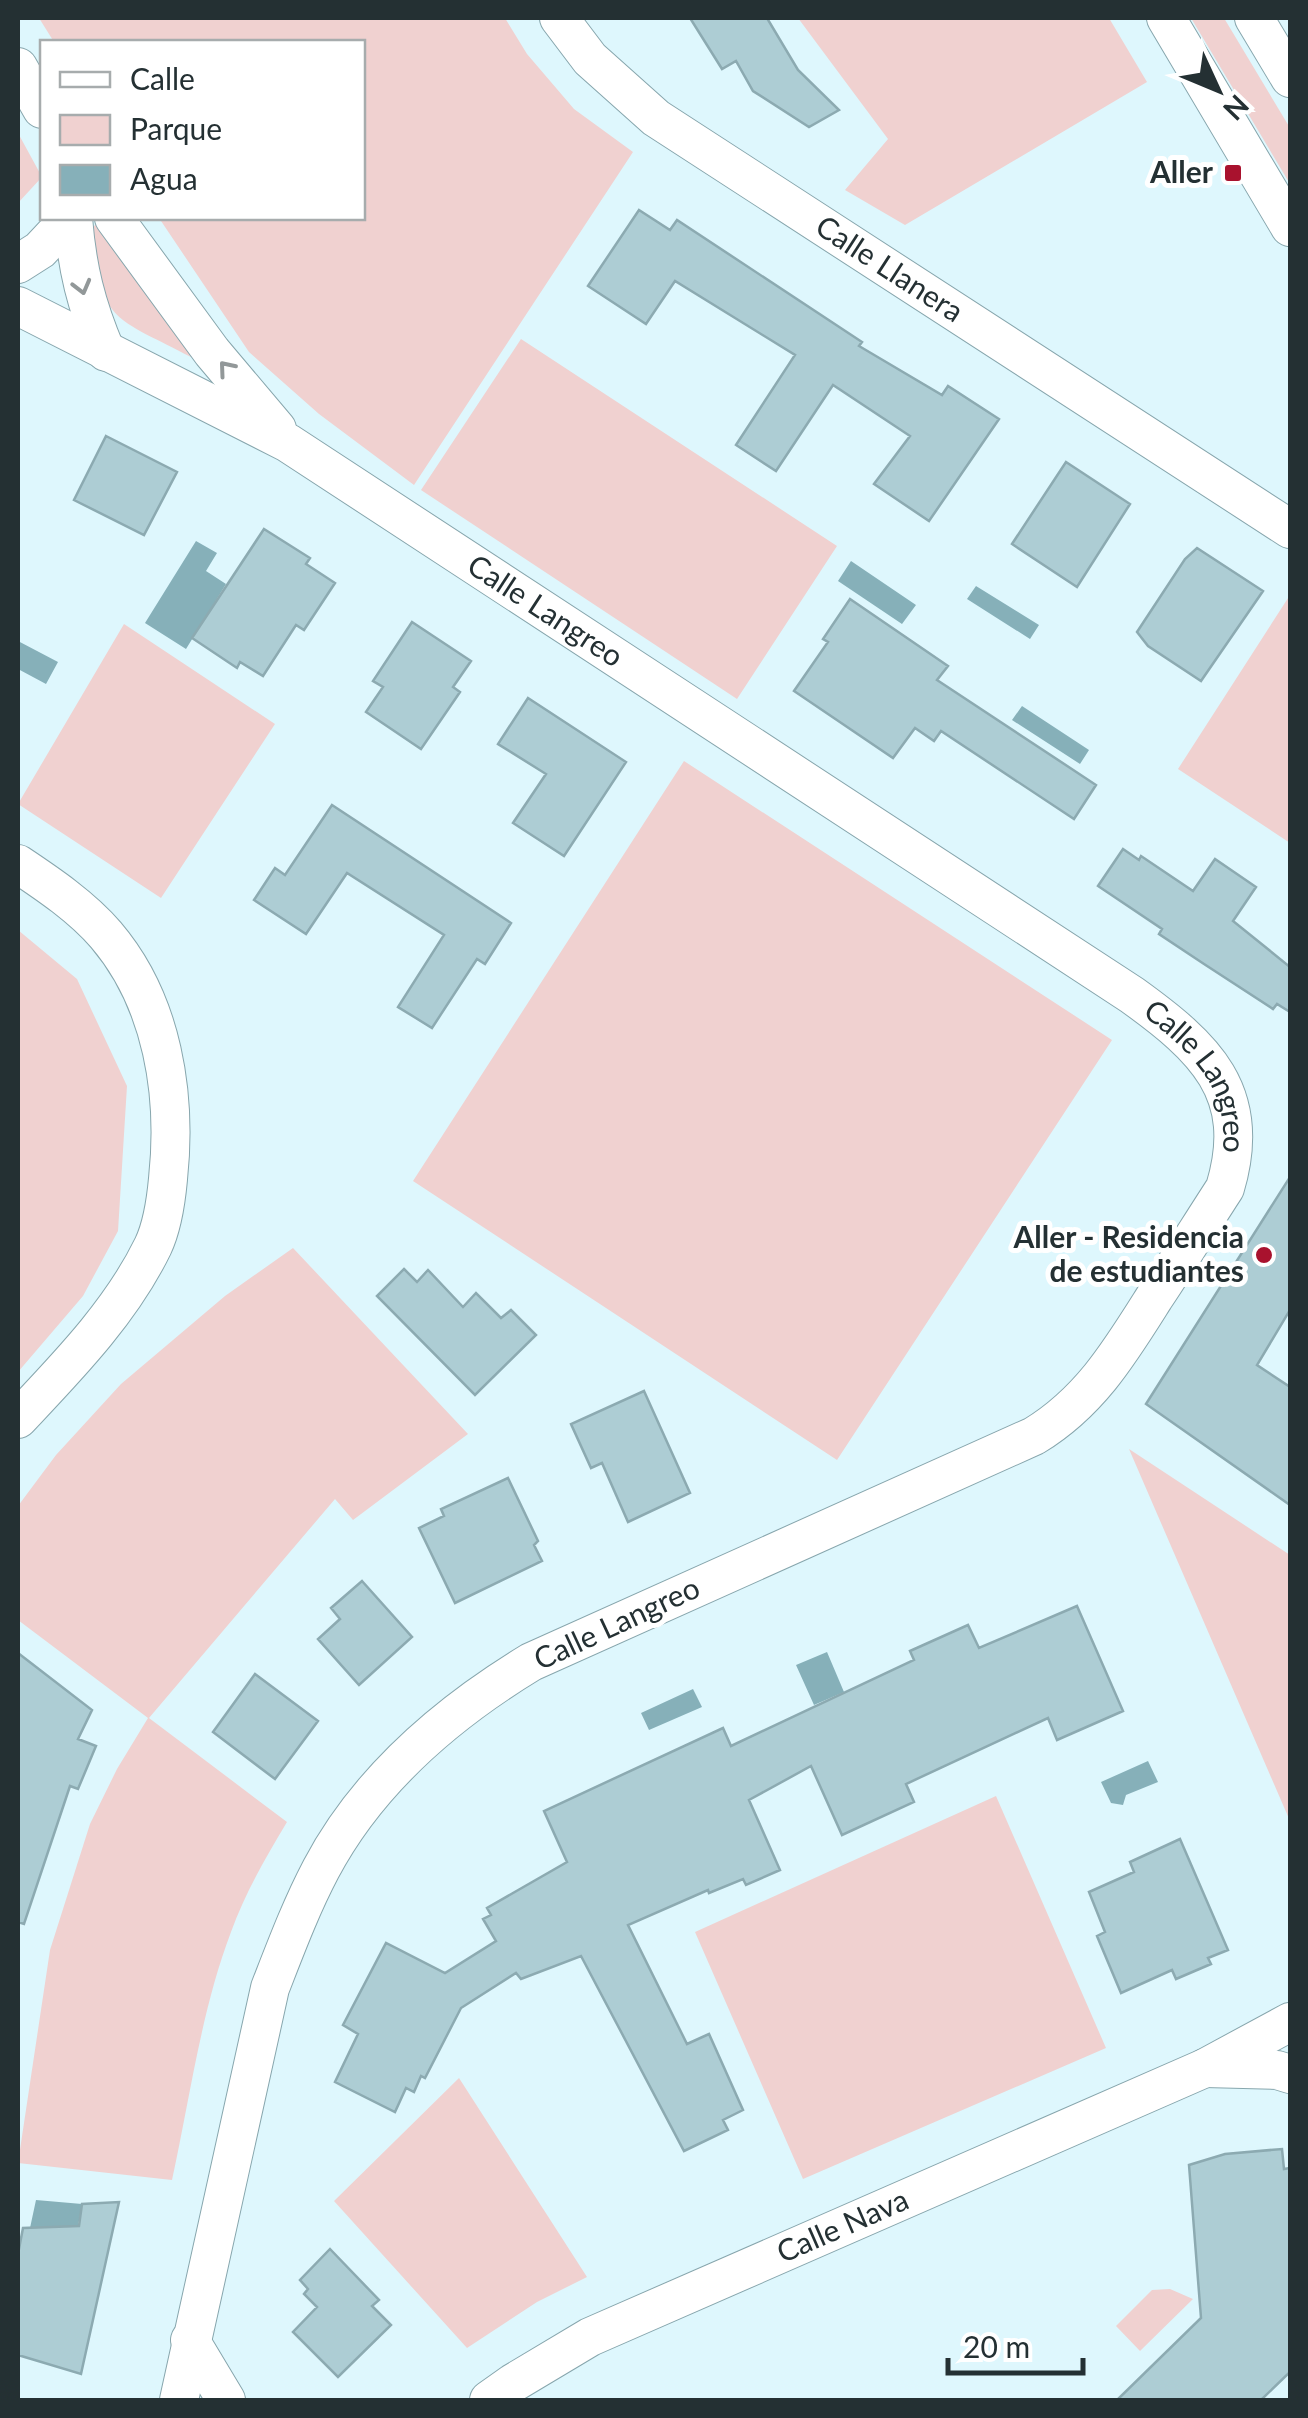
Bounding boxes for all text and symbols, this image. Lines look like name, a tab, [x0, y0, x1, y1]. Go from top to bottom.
legend	[40, 40, 365, 220]
north arrow	[1168, 40, 1268, 140]
text: Calle	[130, 60, 195, 96]
text: N	[1217, 88, 1256, 128]
text: Parque	[130, 110, 222, 146]
place label: Aller	[1149, 153, 1214, 189]
text: Agua	[130, 160, 198, 196]
marker: Aller	[1222, 162, 1244, 184]
street label: Calle Llanera	[810, 207, 971, 328]
one-way arrow	[70, 278, 91, 295]
one-way arrow	[219, 362, 237, 380]
street label: Calle Langreo	[462, 546, 631, 673]
street label: Calle Langreo	[1138, 991, 1254, 1154]
place label: Aller - Residencia de estudiantes	[1013, 1218, 1244, 1288]
marker: Aller - Residencia de estudiantes	[1253, 1244, 1275, 1266]
street label: Calle Langreo	[528, 1568, 705, 1676]
street label: Calle Nava	[771, 2180, 913, 2269]
scale bar	[948, 2313, 1083, 2375]
text: 20 m	[963, 2328, 1030, 2364]

